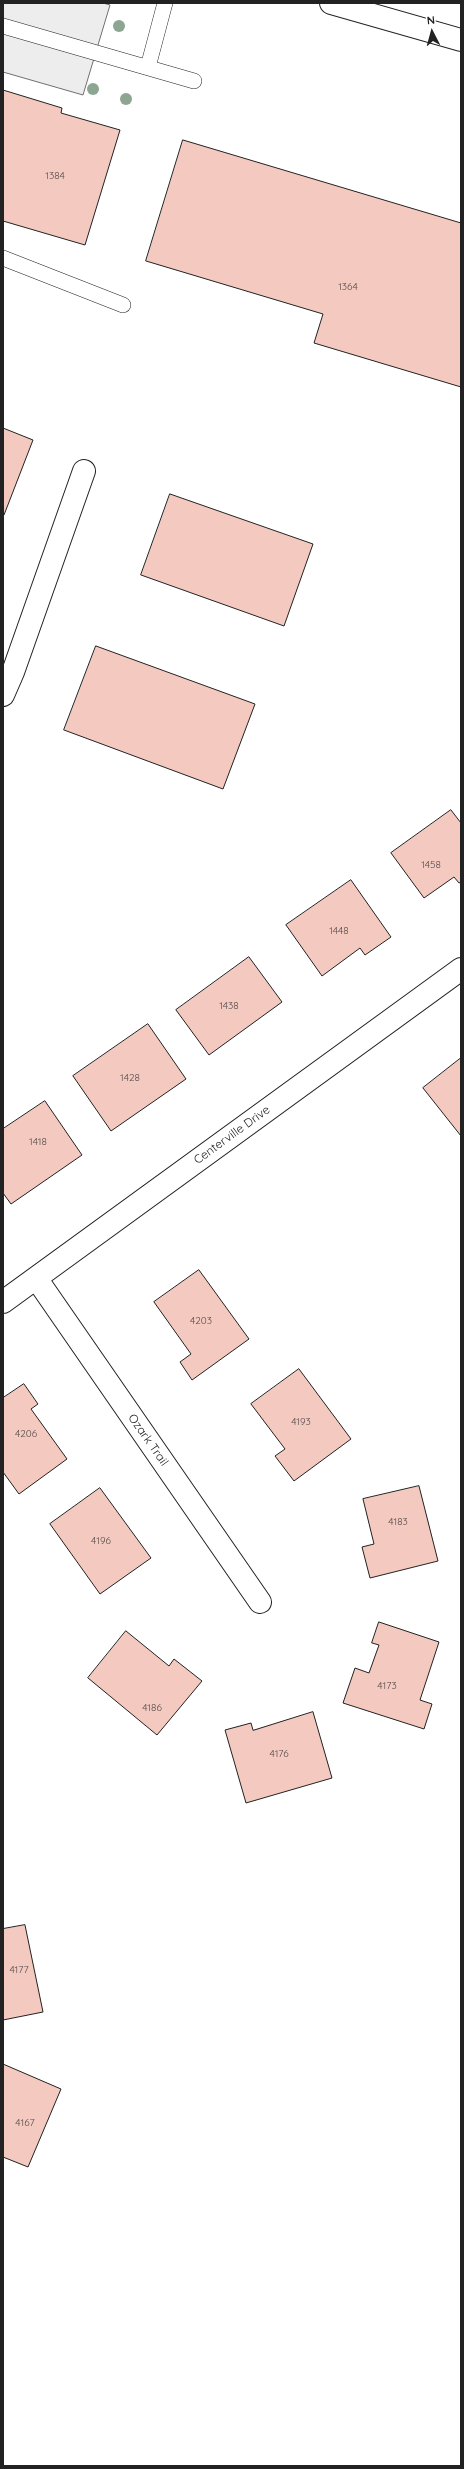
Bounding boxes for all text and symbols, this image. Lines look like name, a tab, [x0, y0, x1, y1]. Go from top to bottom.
north arrow	[412, 12, 452, 52]
text: N	[426, 13, 436, 27]
house number: 1384	[45, 170, 65, 182]
house number: 1364	[338, 281, 358, 293]
house number: 1458	[421, 859, 441, 871]
house number: 1448	[329, 925, 349, 937]
house number: 1438	[219, 1000, 239, 1012]
house number: 1428	[120, 1072, 140, 1084]
street label: Centerville Drive	[191, 1102, 273, 1168]
house number: 1418	[29, 1136, 47, 1148]
house number: 4203	[190, 1315, 212, 1327]
street label: Ozark Trail	[125, 1411, 171, 1469]
house number: 4193	[291, 1416, 311, 1428]
house number: 4206	[15, 1428, 37, 1440]
house number: 4183	[388, 1516, 408, 1528]
house number: 4196	[91, 1535, 111, 1547]
house number: 4173	[377, 1680, 397, 1692]
house number: 4186	[142, 1702, 162, 1714]
house number: 4176	[269, 1748, 289, 1760]
house number: 4177	[9, 1964, 29, 1976]
house number: 4167	[15, 2117, 35, 2129]

